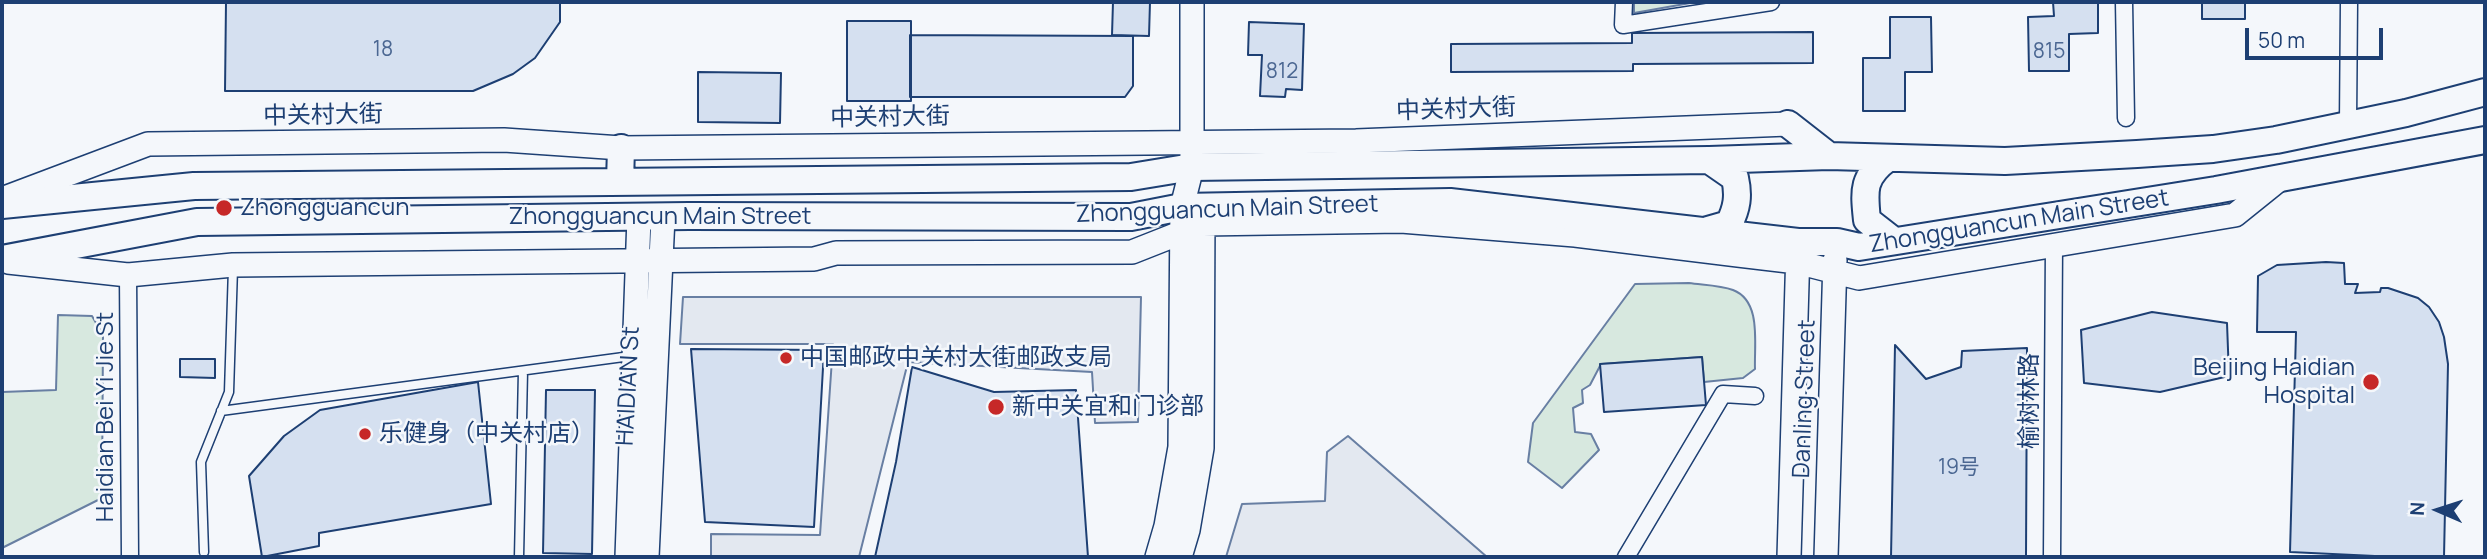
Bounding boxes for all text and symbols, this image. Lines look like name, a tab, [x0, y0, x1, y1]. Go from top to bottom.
scale bar	[2249, 14, 2387, 58]
text: 50 m	[2258, 26, 2305, 54]
house number: 18	[373, 37, 393, 63]
house number: 815	[2033, 39, 2065, 65]
house number: 812	[1266, 59, 1298, 85]
street label: 中关村大街	[1396, 94, 1516, 126]
street label: 中关村大街	[263, 101, 383, 131]
street label: 中关村大街	[830, 103, 950, 133]
street label: Zhongguancun Main Street	[1867, 184, 2171, 260]
street label: Zhongguancun Main Street	[1075, 190, 1379, 230]
place label: Zhongguancun	[240, 194, 409, 222]
marker: Zhongguancun	[214, 198, 234, 218]
street label: Zhongguancun Main Street	[509, 203, 811, 231]
street label: Haidian Bei Yi Jie St	[92, 312, 120, 522]
street label: Danling Street	[1788, 319, 1822, 479]
street label: HAIDIAN St	[611, 325, 647, 447]
place label: 中国邮政中关村大街邮政支局	[800, 344, 1112, 372]
marker: 中国邮政中关村大街邮政支局	[778, 350, 794, 366]
street label: 榆树林路	[2016, 353, 2044, 449]
place label: Beijing Haidian Hospital	[2193, 354, 2355, 410]
marker: Beijing Haidian Hospital	[2361, 372, 2381, 392]
place label: 新中关宜和门诊部	[1012, 393, 1204, 421]
marker: 新中关宜和门诊部	[986, 397, 1006, 417]
place label: 乐健身（中关村店）	[379, 420, 595, 448]
marker: 乐健身（中关村店）	[357, 426, 373, 442]
house number: 19号	[1938, 455, 1980, 481]
north arrow	[2403, 475, 2473, 545]
text: N	[2404, 501, 2430, 516]

